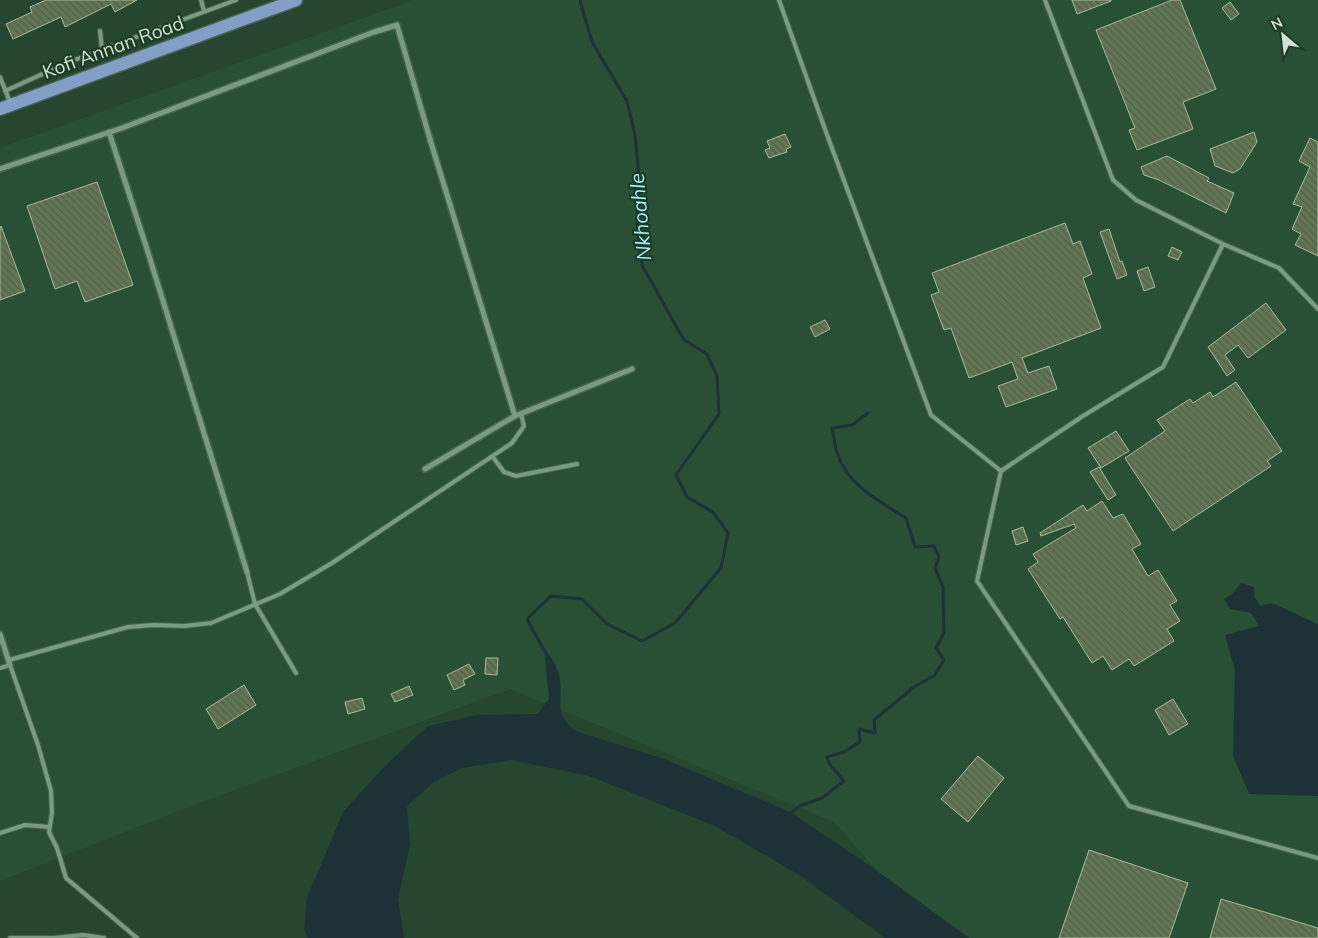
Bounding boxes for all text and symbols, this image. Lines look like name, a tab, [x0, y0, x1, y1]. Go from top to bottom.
street label: Kofi Annan Road	[39, 10, 187, 84]
north arrow	[1258, 10, 1308, 60]
text: N	[1268, 13, 1286, 34]
water label: Nkhoahle	[624, 172, 656, 262]

